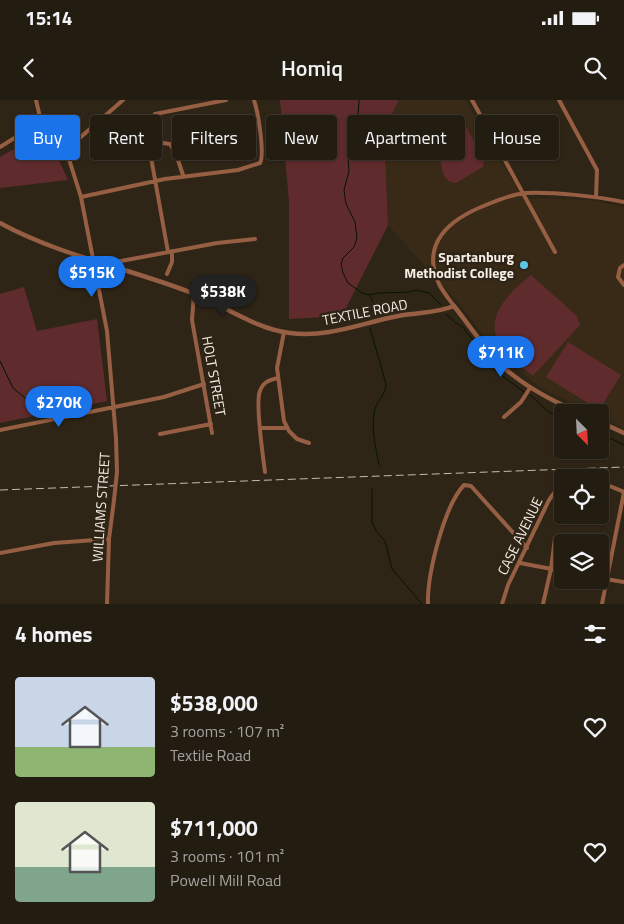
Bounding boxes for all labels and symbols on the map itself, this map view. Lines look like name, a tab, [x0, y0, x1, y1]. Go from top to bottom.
place label: Spartanburg Methodist College	[404, 246, 515, 283]
pin: $515K	[57, 256, 127, 298]
marker: Spartanburg Methodist College	[518, 259, 530, 271]
pin: $538K	[188, 274, 258, 317]
street label: TEXTILE ROAD	[321, 293, 409, 330]
street label: HOLT STREET	[197, 334, 232, 418]
pin: $711K	[466, 336, 536, 378]
pin: $270K	[24, 386, 94, 428]
north arrow	[554, 404, 609, 459]
street label: WILLIAMS STREET	[86, 451, 115, 563]
street label: CASE AVENUE	[492, 493, 548, 578]

